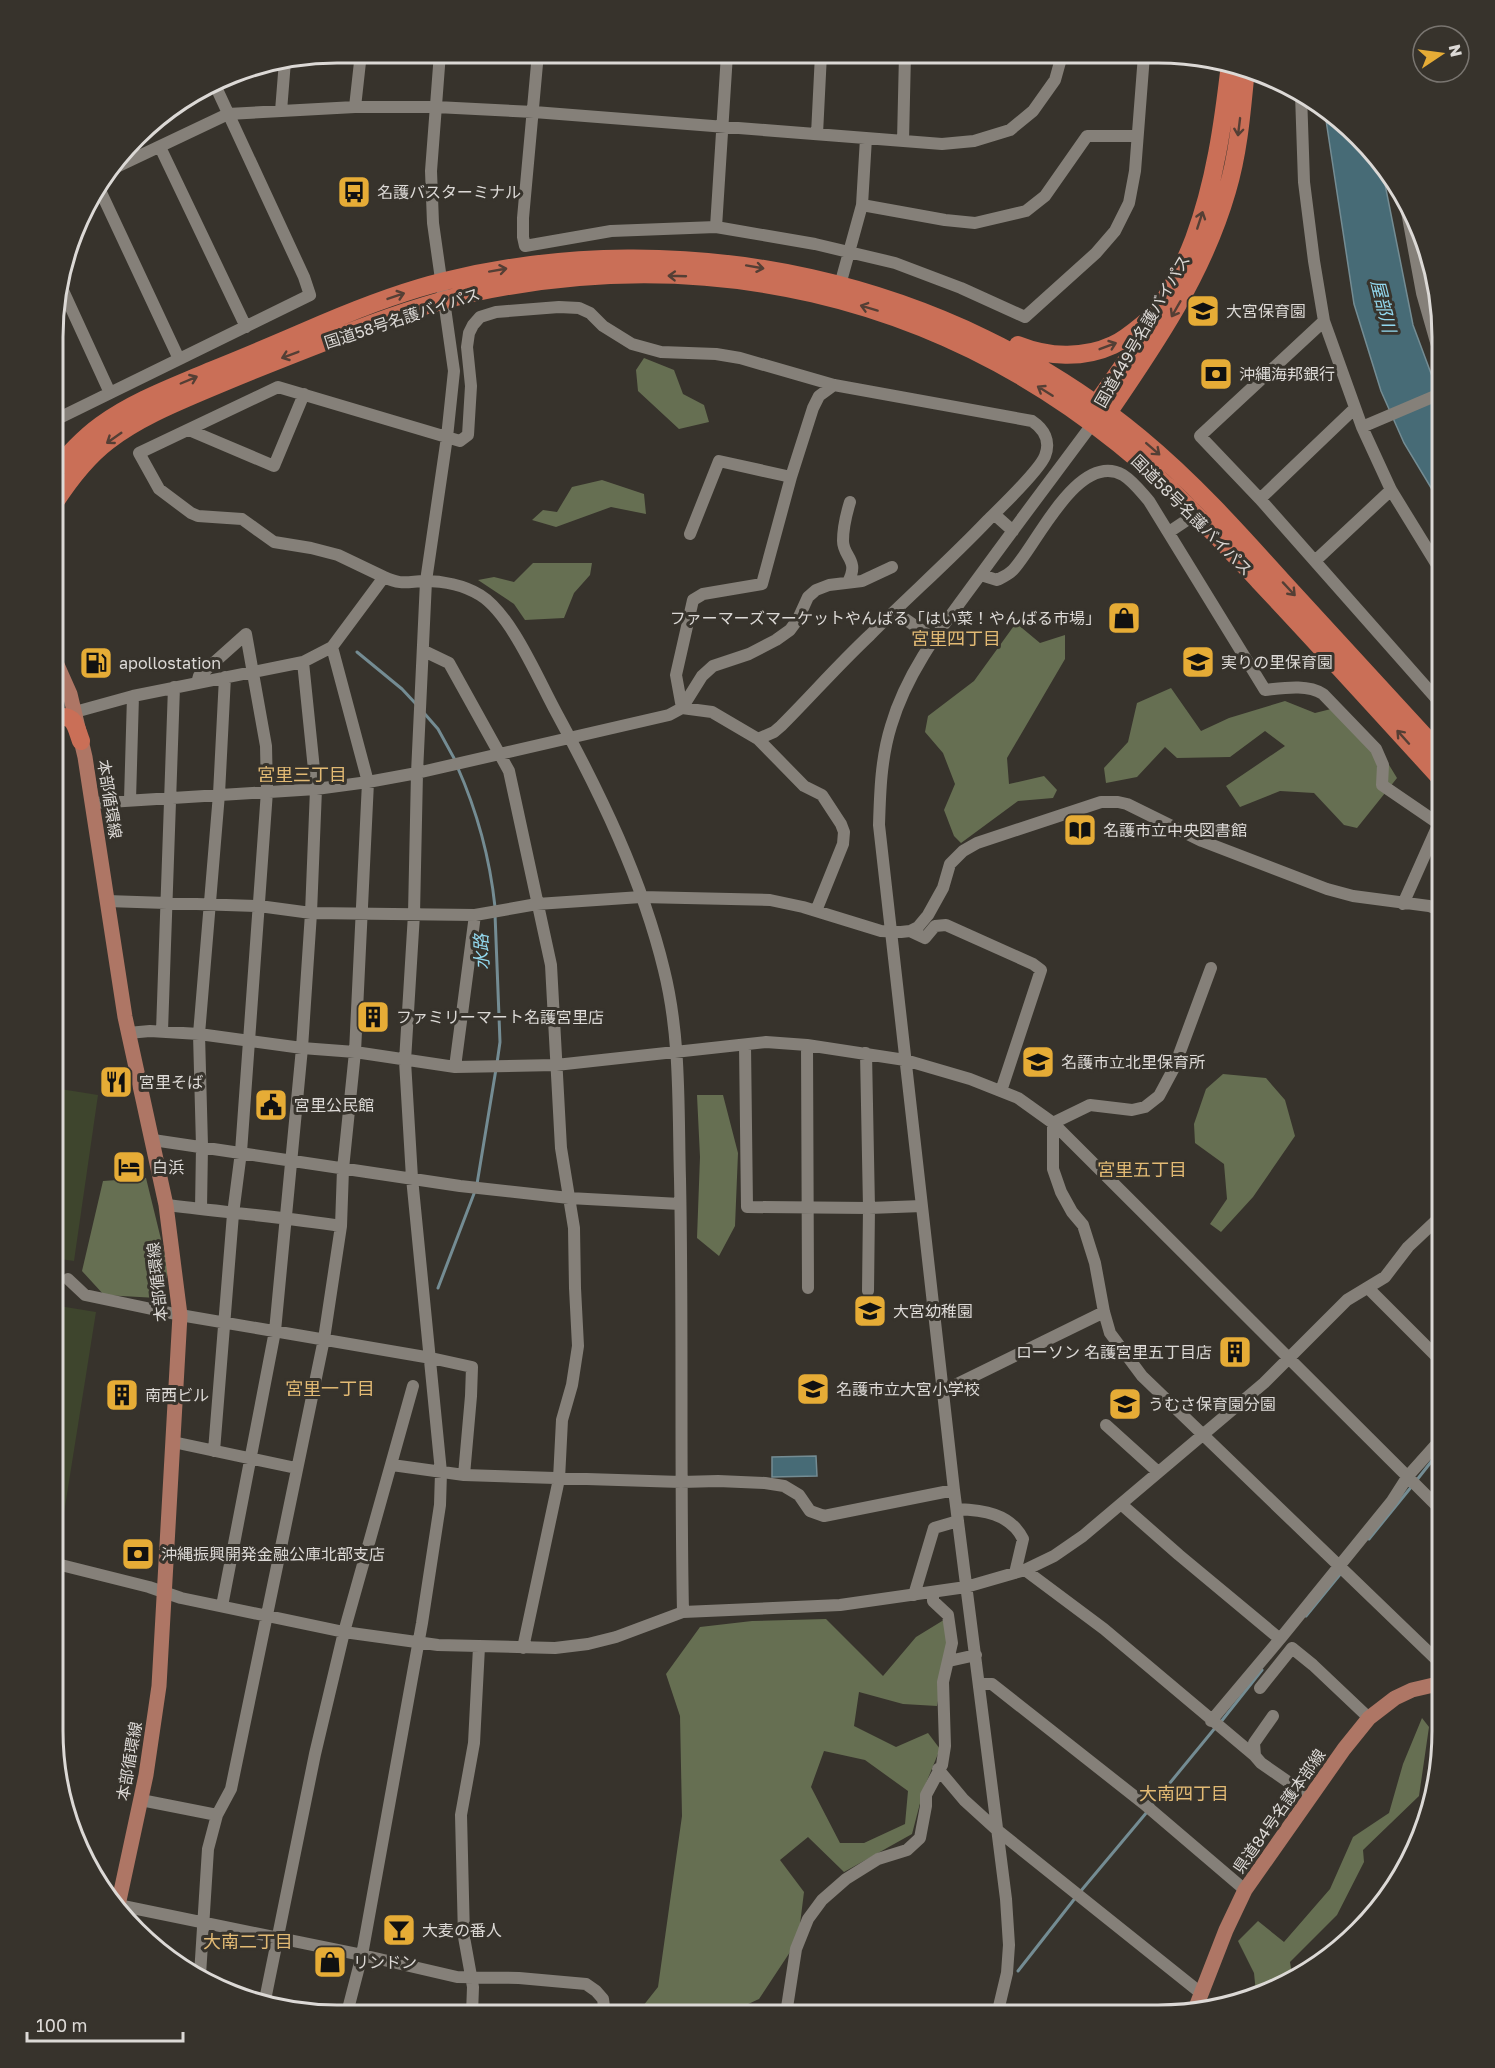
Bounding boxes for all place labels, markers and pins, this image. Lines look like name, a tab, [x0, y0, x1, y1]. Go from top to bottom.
bus stop icon: 名護バスターミナル	[336, 174, 372, 210]
place label: 名護バスターミナル	[377, 182, 521, 202]
school or university icon: 大宮保育園	[1185, 293, 1221, 329]
place label: 大宮保育園	[1226, 301, 1306, 321]
bank icon: 沖縄海邦銀行	[1198, 356, 1234, 392]
place label: 沖縄海邦銀行	[1239, 364, 1335, 384]
shop icon: ファーマーズマーケットやんばる「はい菜！やんばる市場」	[1106, 600, 1142, 636]
place label: ファーマーズマーケットやんばる「はい菜！やんばる市場」	[670, 608, 1101, 628]
school or university icon: 実りの里保育園	[1180, 644, 1216, 680]
fuel station icon: apollostation	[78, 645, 114, 681]
place label: 実りの里保育園	[1221, 652, 1333, 672]
place label: apollostation	[119, 653, 221, 673]
library icon: 名護市立中央図書館	[1062, 812, 1098, 848]
place label: 名護市立中央図書館	[1103, 820, 1247, 840]
building icon: ファミリーマート名護宮里店	[355, 999, 391, 1035]
place label: ファミリーマート名護宮里店	[396, 1007, 604, 1027]
school or university icon: 名護市立北里保育所	[1020, 1044, 1056, 1080]
place label: 名護市立北里保育所	[1061, 1052, 1205, 1072]
restaurant icon: 宮里そば	[98, 1064, 134, 1100]
place label: 宮里そば	[139, 1072, 203, 1092]
public building icon: 宮里公民館	[253, 1087, 289, 1123]
place label: 宮里公民館	[294, 1095, 374, 1115]
hotel icon: 白浜	[111, 1149, 147, 1185]
place label: 白浜	[152, 1157, 184, 1177]
school or university icon: 大宮幼稚園	[852, 1293, 888, 1329]
place label: 大宮幼稚園	[893, 1301, 973, 1321]
building icon: ローソン 名護宮里五丁目店	[1217, 1334, 1253, 1370]
place label: ローソン 名護宮里五丁目店	[1016, 1342, 1212, 1362]
school or university icon: 名護市立大宮小学校	[795, 1371, 831, 1407]
building icon: 南西ビル	[104, 1377, 140, 1413]
place label: 名護市立大宮小学校	[836, 1379, 980, 1399]
place label: 南西ビル	[145, 1385, 209, 1405]
school or university icon: うむさ保育園分園	[1107, 1386, 1143, 1422]
place label: うむさ保育園分園	[1148, 1394, 1276, 1414]
bank icon: 沖縄振興開発金融公庫北部支店	[120, 1536, 156, 1572]
place label: 沖縄振興開発金融公庫北部支店	[161, 1544, 385, 1564]
bar icon: 大麦の番人	[381, 1912, 417, 1948]
place label: 大麦の番人	[422, 1920, 502, 1940]
shop icon: リンドン	[312, 1944, 348, 1980]
place label: リンドン	[353, 1952, 417, 1972]

